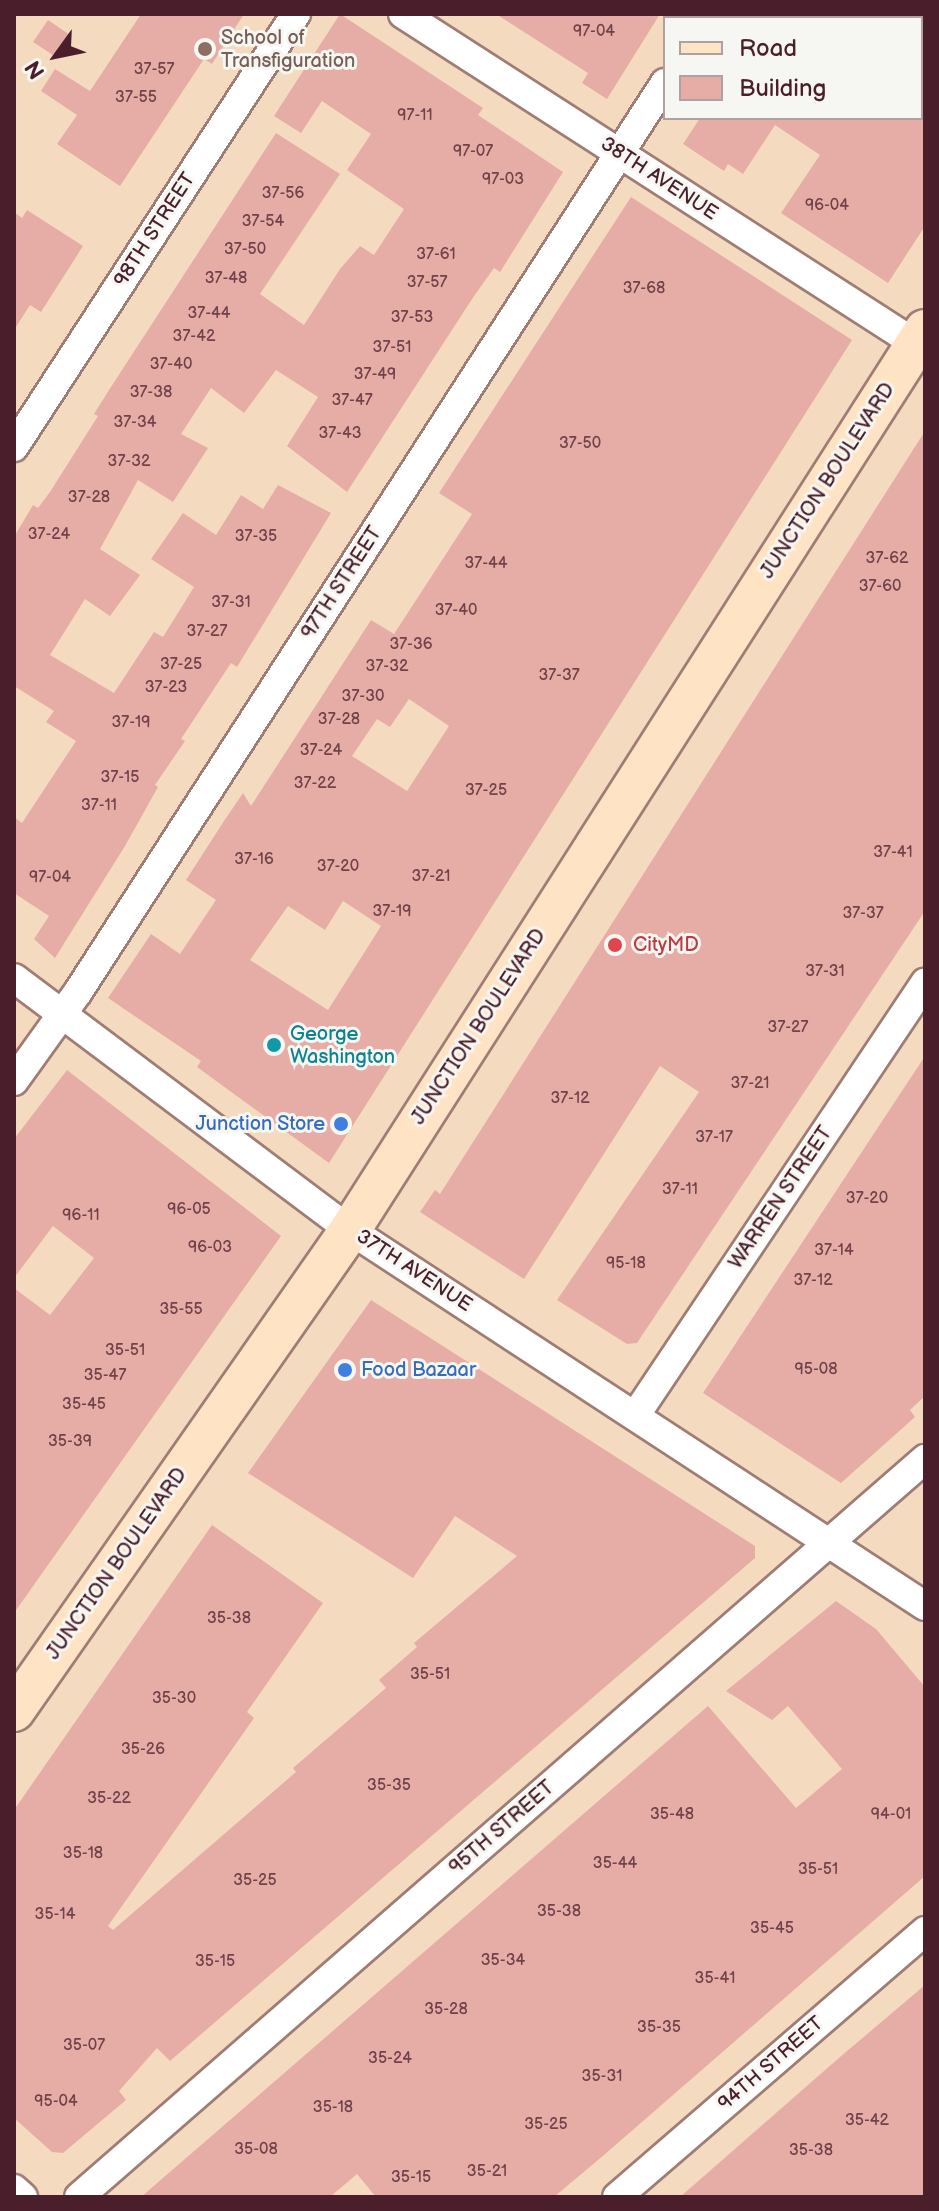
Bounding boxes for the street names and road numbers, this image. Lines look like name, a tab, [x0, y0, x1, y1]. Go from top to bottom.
street label: 38TH AVENUE	[596, 132, 722, 226]
street label: 98TH STREET	[109, 168, 201, 292]
street label: JUNCTION BOULEVARD	[756, 379, 900, 583]
street label: 97TH STREET	[297, 522, 387, 644]
street label: JUNCTION BOULEVARD	[407, 925, 551, 1129]
street label: WARREN STREET	[724, 1122, 838, 1274]
street label: 37TH AVENUE	[352, 1225, 476, 1317]
street label: JUNCTION BOULEVARD	[42, 1463, 192, 1665]
street label: 95TH STREET	[445, 1776, 559, 1880]
street label: 94TH STREET	[713, 2012, 829, 2116]

